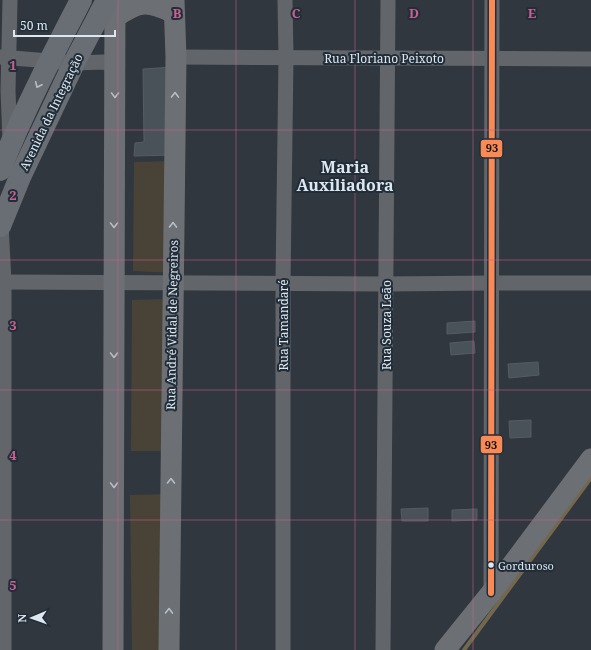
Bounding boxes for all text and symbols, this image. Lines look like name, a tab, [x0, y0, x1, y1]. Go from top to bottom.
text: B	[173, 4, 182, 22]
text: C	[292, 4, 301, 22]
text: D	[409, 4, 419, 22]
text: E	[528, 4, 537, 22]
scale bar	[14, 12, 115, 38]
text: 50 m	[20, 17, 48, 34]
street label: Rua Floriano Peixoto	[324, 50, 444, 67]
street label: Avenida da Integração	[15, 51, 87, 173]
text: 1	[9, 56, 17, 74]
one-way arrow	[35, 81, 43, 88]
one-way arrow	[111, 92, 119, 98]
one-way arrow	[171, 92, 180, 98]
line badge: 93	[480, 139, 503, 158]
text: 93	[486, 140, 498, 155]
district label: Maria Auxiliadora	[296, 156, 394, 196]
text: 2	[9, 186, 17, 204]
one-way arrow	[110, 222, 118, 228]
one-way arrow	[169, 222, 178, 228]
street label: Rua André Vidal de Negreiros	[162, 240, 182, 410]
street label: Rua Tamandaré	[275, 279, 292, 371]
street label: Rua Souza Leão	[378, 280, 395, 370]
text: 3	[9, 316, 17, 334]
one-way arrow	[110, 352, 118, 358]
line badge: 93	[480, 435, 503, 454]
text: 93	[485, 437, 497, 452]
text: 4	[9, 446, 17, 464]
one-way arrow	[167, 478, 175, 484]
one-way arrow	[110, 482, 118, 488]
place label: Gorduroso	[498, 558, 554, 573]
marker: Gorduroso	[486, 560, 496, 570]
text: 5	[9, 576, 17, 594]
north arrow	[12, 598, 52, 638]
one-way arrow	[165, 608, 173, 614]
text: N	[14, 613, 29, 623]

